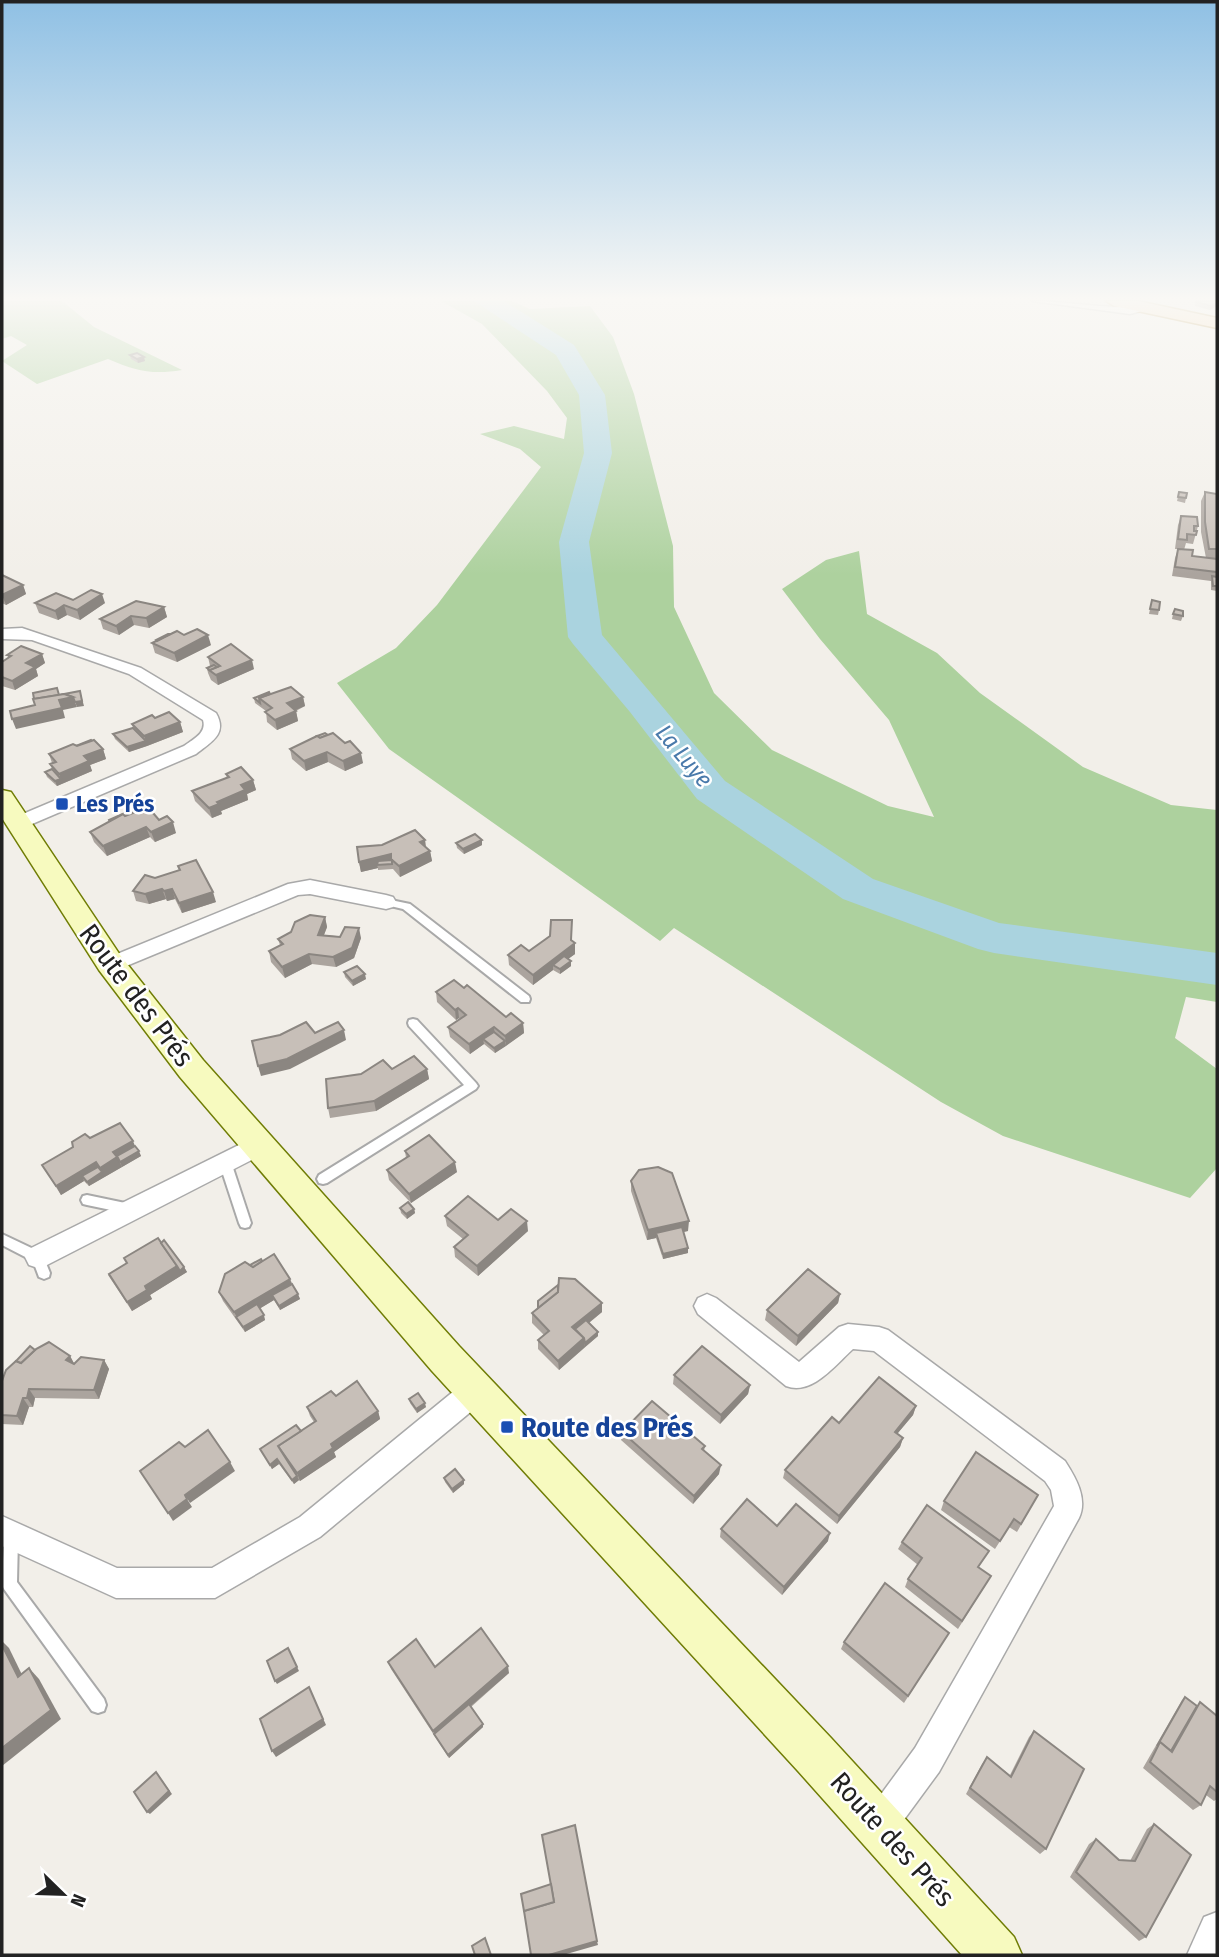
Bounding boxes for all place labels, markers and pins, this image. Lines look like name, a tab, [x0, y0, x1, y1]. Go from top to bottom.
place label: Les Prés	[76, 790, 154, 818]
marker: Les Prés	[54, 796, 70, 812]
place label: Route des Prés	[521, 1411, 693, 1444]
marker: Route des Prés	[499, 1419, 515, 1435]

